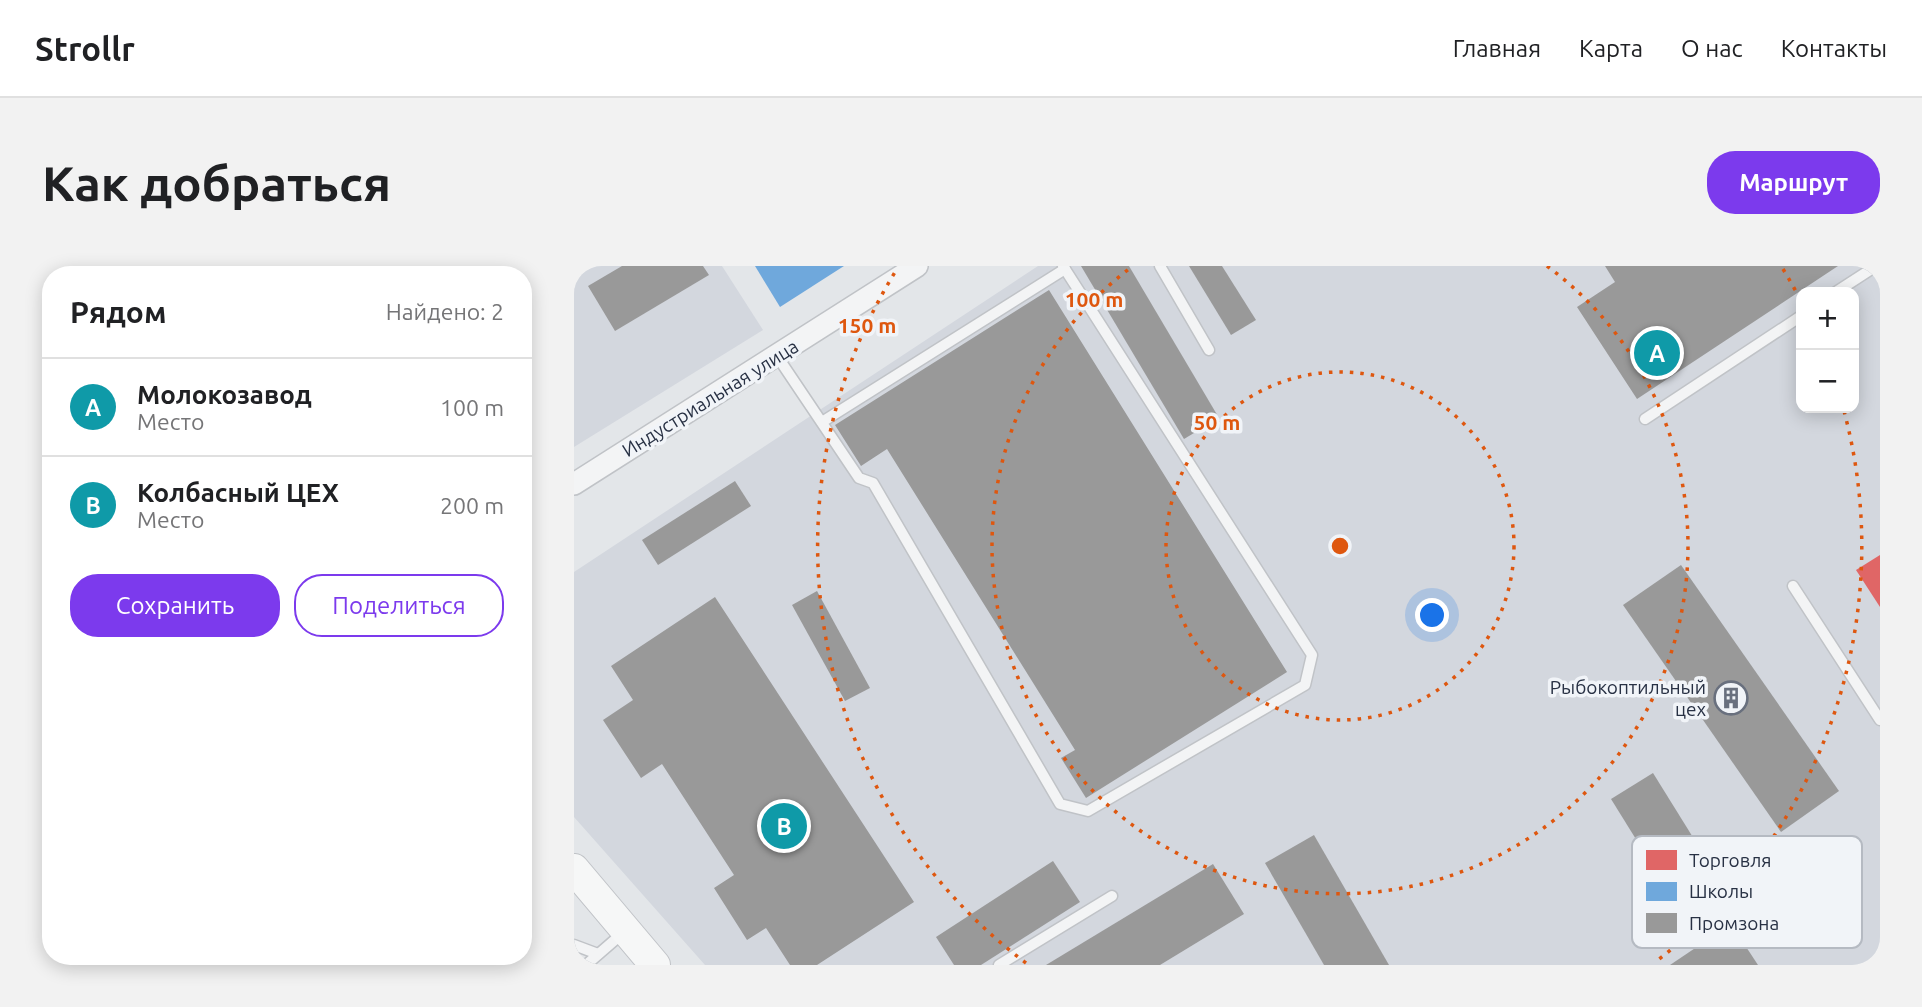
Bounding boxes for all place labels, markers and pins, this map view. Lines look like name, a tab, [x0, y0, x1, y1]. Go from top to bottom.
pin: A	[1634, 327, 1680, 379]
centre of rings	[1328, 534, 1352, 558]
place label: Рыбокоптильный цех	[1550, 676, 1706, 720]
building icon: Рыбокоптильный цех	[1712, 679, 1750, 717]
pin: B	[761, 800, 807, 852]

